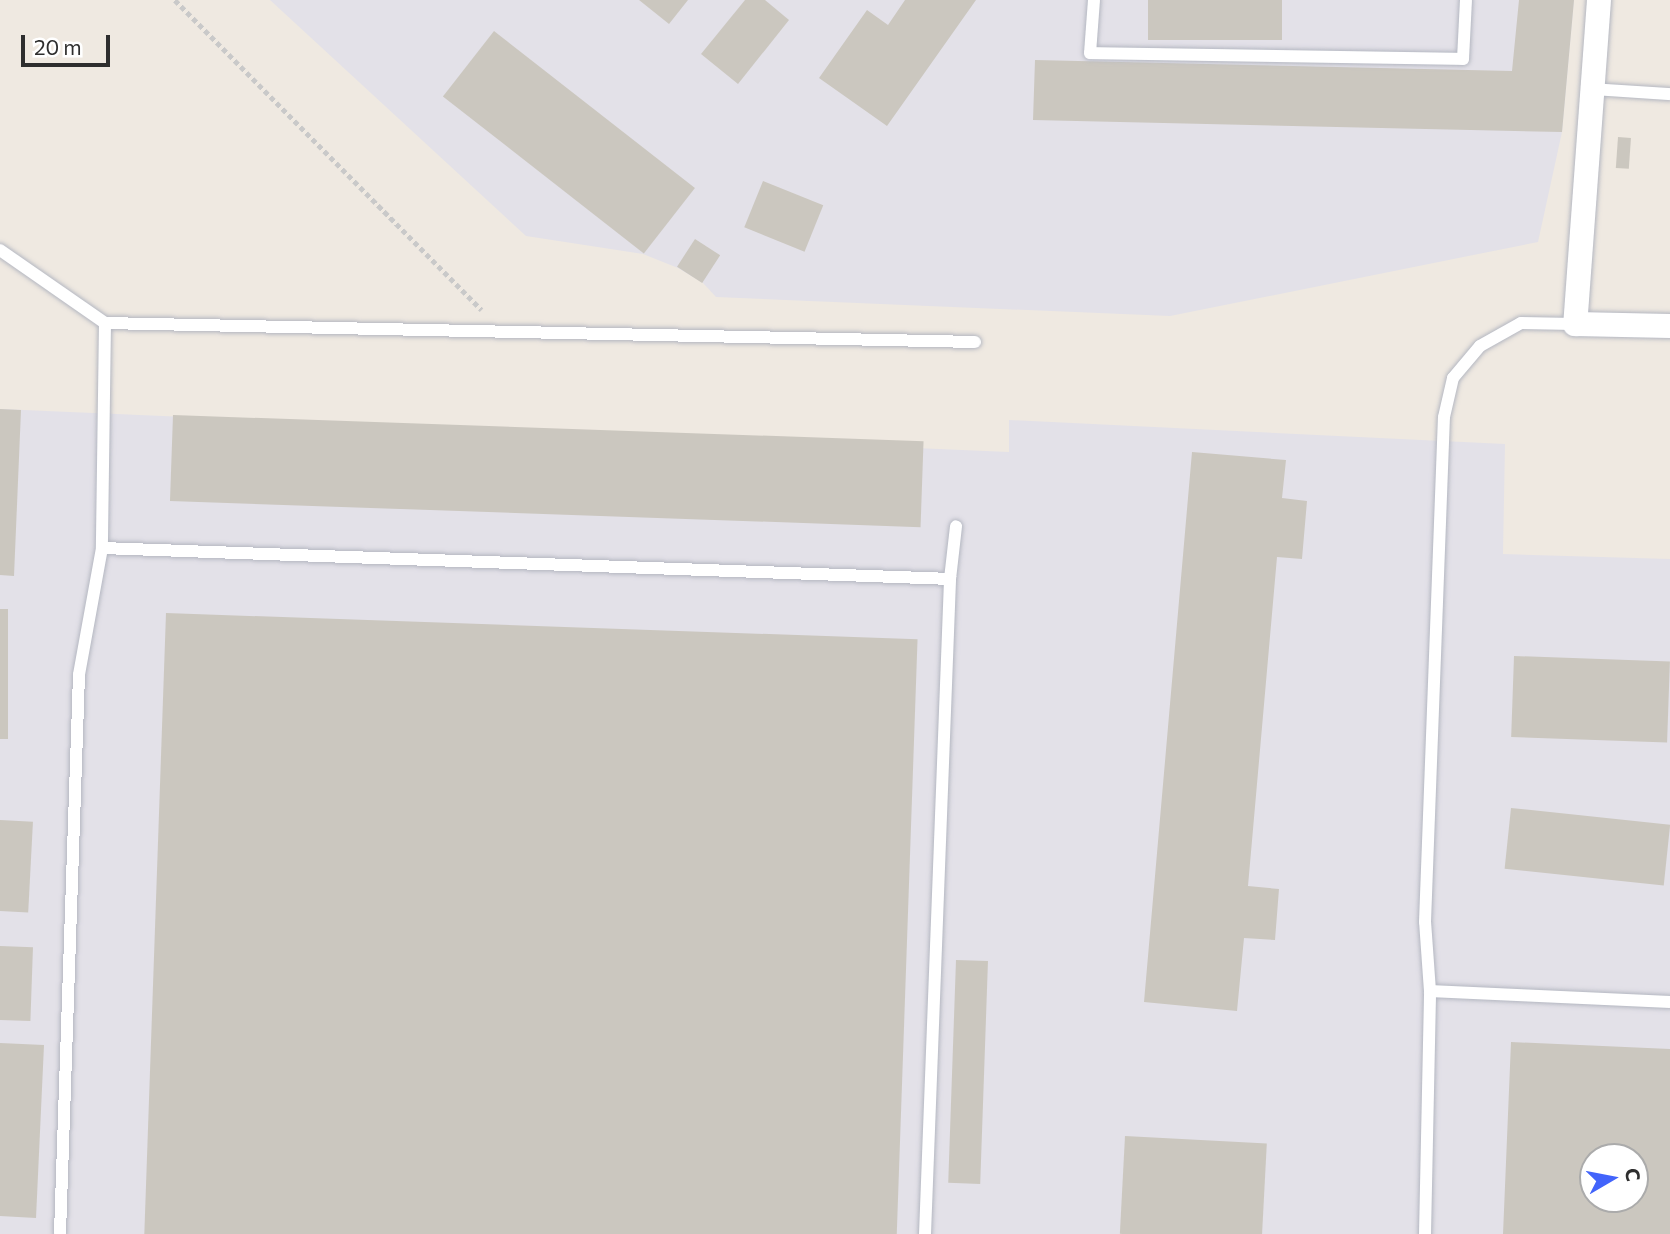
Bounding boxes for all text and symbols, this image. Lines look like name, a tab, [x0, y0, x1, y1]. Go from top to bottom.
scale bar	[24, 21, 114, 65]
text: 20 m	[34, 34, 82, 59]
north arrow	[1579, 1143, 1649, 1213]
text: С	[1621, 1166, 1646, 1183]

